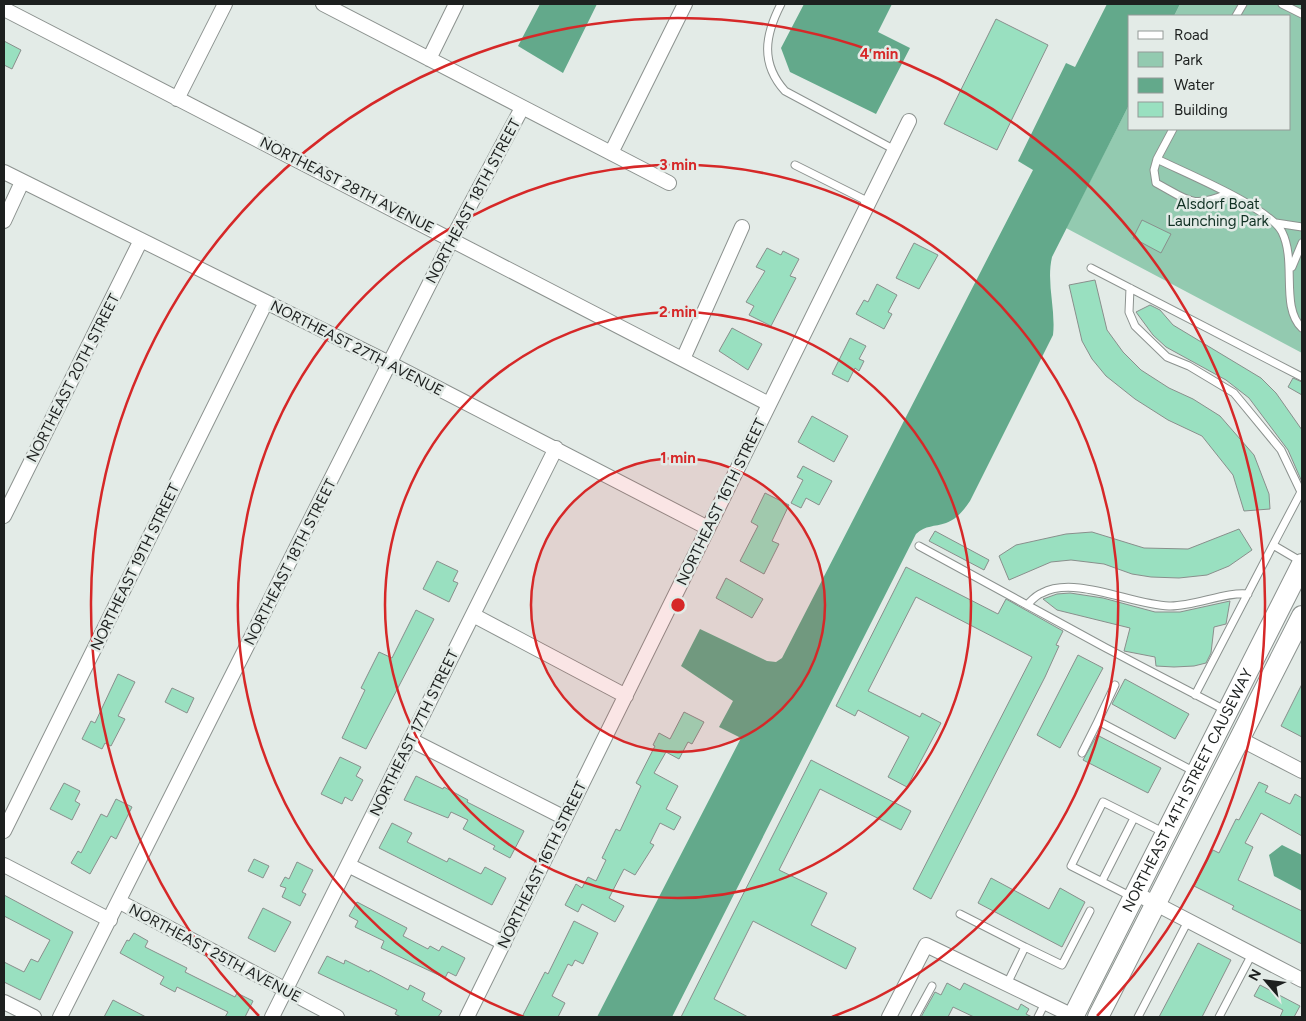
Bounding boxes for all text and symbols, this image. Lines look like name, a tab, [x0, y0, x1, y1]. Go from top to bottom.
legend	[1128, 15, 1291, 130]
text: Road	[1174, 26, 1209, 44]
text: 4 min	[860, 45, 898, 63]
text: Park	[1174, 51, 1203, 69]
text: Water	[1174, 76, 1214, 94]
text: Building	[1174, 101, 1228, 119]
street label: NORTHEAST 18TH STREET	[422, 115, 524, 286]
street label: NORTHEAST 28TH AVENUE	[257, 133, 437, 237]
text: 3 min	[659, 156, 697, 174]
park label: Alsdorf Boat Launching Park	[1167, 195, 1270, 230]
street label: NORTHEAST 20TH STREET	[23, 290, 124, 465]
street label: NORTHEAST 27TH AVENUE	[267, 296, 447, 400]
text: 2 min	[659, 303, 697, 321]
street label: NORTHEAST 16TH STREET	[673, 415, 770, 588]
text: 1 min	[660, 449, 696, 467]
street label: NORTHEAST 18TH STREET	[240, 475, 340, 648]
street label: NORTHEAST 19TH STREET	[87, 480, 184, 653]
centre of rings	[669, 596, 687, 614]
street label: NORTHEAST 17TH STREET	[366, 646, 462, 819]
street label: NORTHEAST 14TH STREET CAUSEWAY	[1119, 666, 1257, 915]
street label: NORTHEAST 16TH STREET	[494, 778, 591, 951]
street label: NORTHEAST 25TH AVENUE	[126, 900, 304, 1006]
north arrow	[1241, 956, 1291, 1006]
text: N	[1245, 966, 1265, 984]

